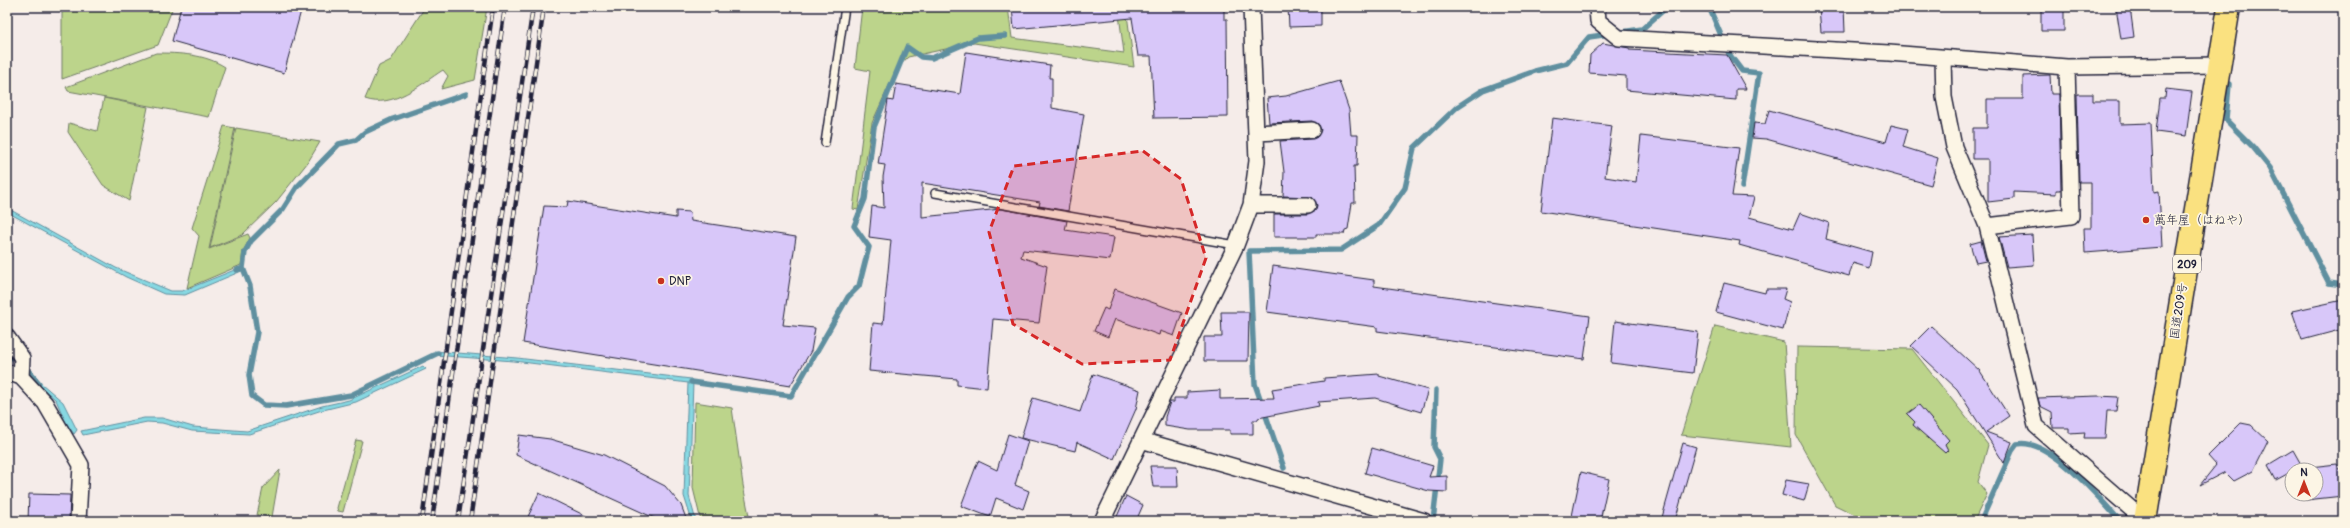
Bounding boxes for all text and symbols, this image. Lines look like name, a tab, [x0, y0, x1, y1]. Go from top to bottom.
place label: 萬年屋（はねや）	[2154, 213, 2250, 228]
marker: 萬年屋（はねや）	[2141, 215, 2151, 225]
road number: 209	[2173, 255, 2201, 273]
place label: DNP	[669, 274, 692, 289]
marker: DNP	[656, 276, 666, 286]
street label: 国道209号	[2167, 282, 2191, 340]
north arrow	[2284, 462, 2324, 502]
text: N	[2300, 466, 2308, 479]

